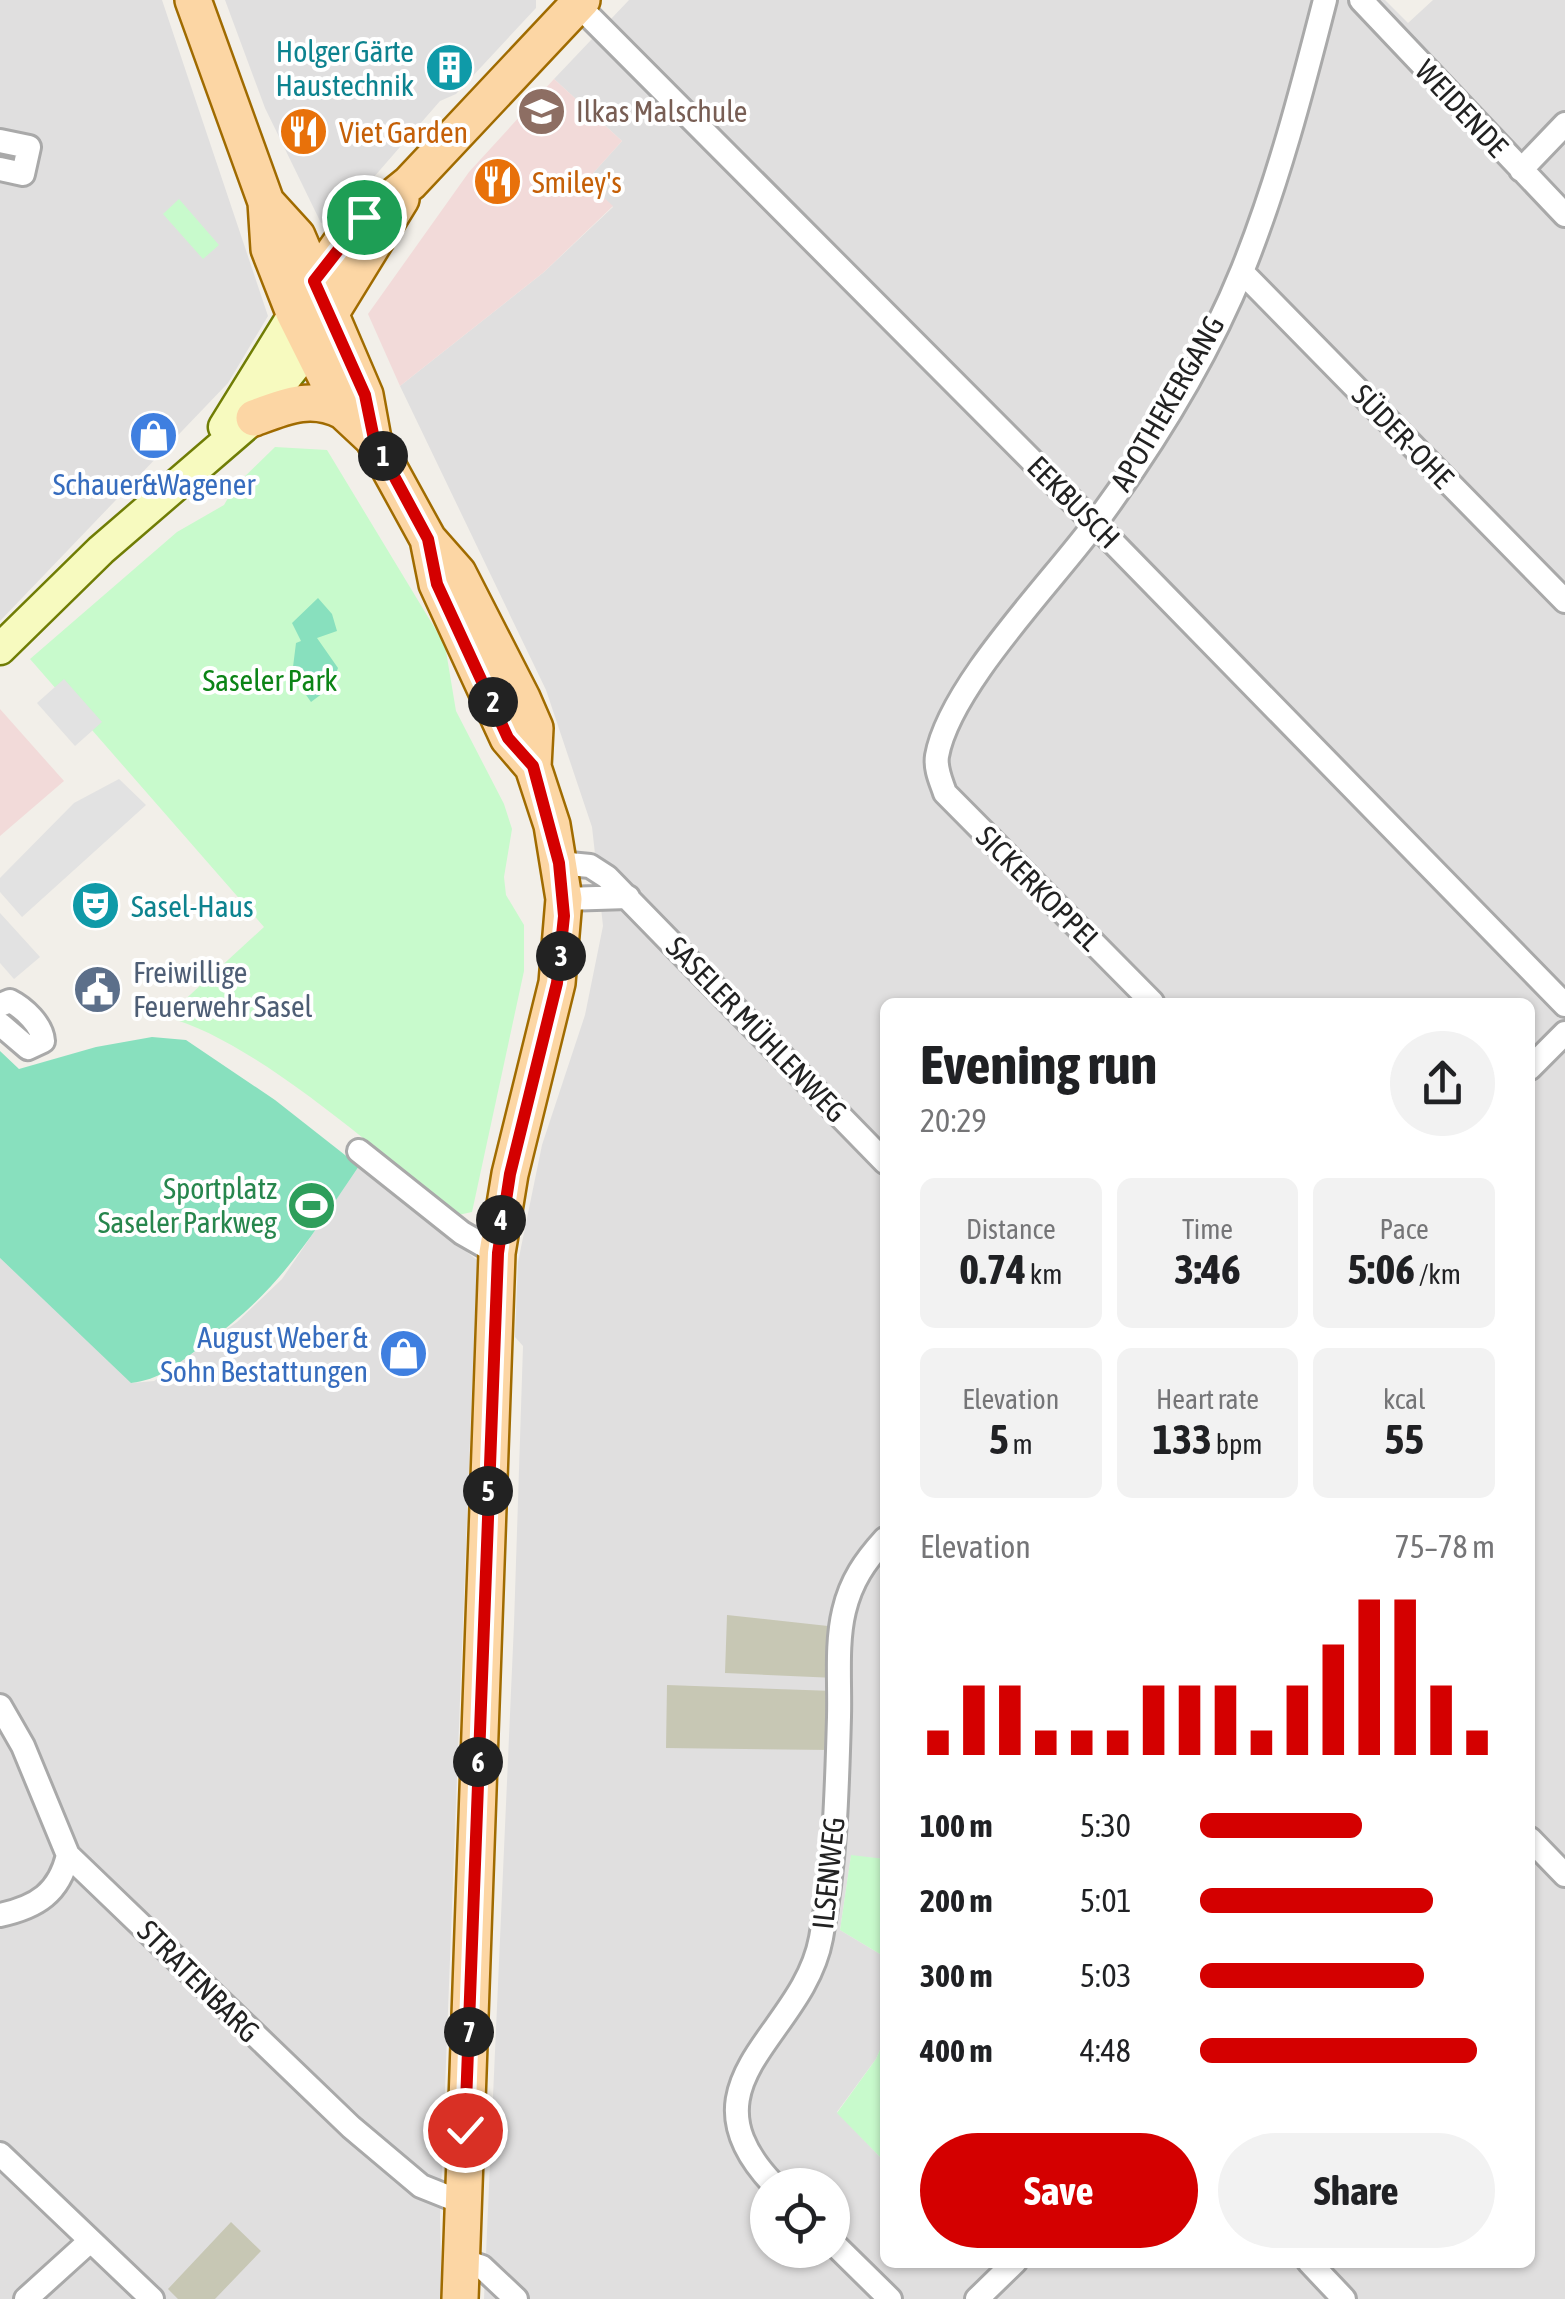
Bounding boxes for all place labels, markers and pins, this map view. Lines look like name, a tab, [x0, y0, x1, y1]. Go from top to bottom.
place label: Holger Gärte Haustechnik	[275, 34, 414, 102]
building icon: Holger Gärte Haustechnik	[423, 42, 475, 94]
school or university icon: Ilkas Malschule	[515, 85, 567, 137]
place label: Ilkas Malschule	[576, 94, 747, 128]
restaurant icon: Viet Garden	[278, 106, 330, 158]
place label: Viet Garden	[339, 115, 468, 149]
restaurant icon: Smiley's	[471, 156, 523, 208]
place label: Smiley's	[532, 165, 622, 199]
pin	[322, 175, 407, 260]
shop icon: Schauer&Wagener	[128, 409, 180, 461]
pin: 1	[358, 431, 408, 481]
place label: Schauer&Wagener	[53, 467, 256, 501]
pin: 2	[468, 677, 518, 727]
theatre icon: Sasel-Haus	[70, 880, 122, 932]
place label: Sasel-Haus	[131, 889, 254, 923]
pin: 3	[536, 931, 586, 981]
place label: Freiwillige Feuerwehr Sasel	[133, 955, 313, 1023]
public building icon: Freiwillige Feuerwehr Sasel	[72, 963, 124, 1015]
place label: Sportplatz Saseler Parkweg	[98, 1171, 277, 1239]
sports icon: Sportplatz Saseler Parkweg	[286, 1179, 338, 1231]
pin: 4	[476, 1195, 526, 1245]
place label: August Weber & Sohn Bestattungen	[160, 1320, 368, 1388]
shop icon: August Weber & Sohn Bestattungen	[377, 1328, 429, 1380]
pin: 5	[463, 1466, 513, 1516]
pin: 6	[453, 1737, 503, 1787]
pin: 7	[444, 2007, 494, 2057]
pin	[423, 2088, 508, 2173]

